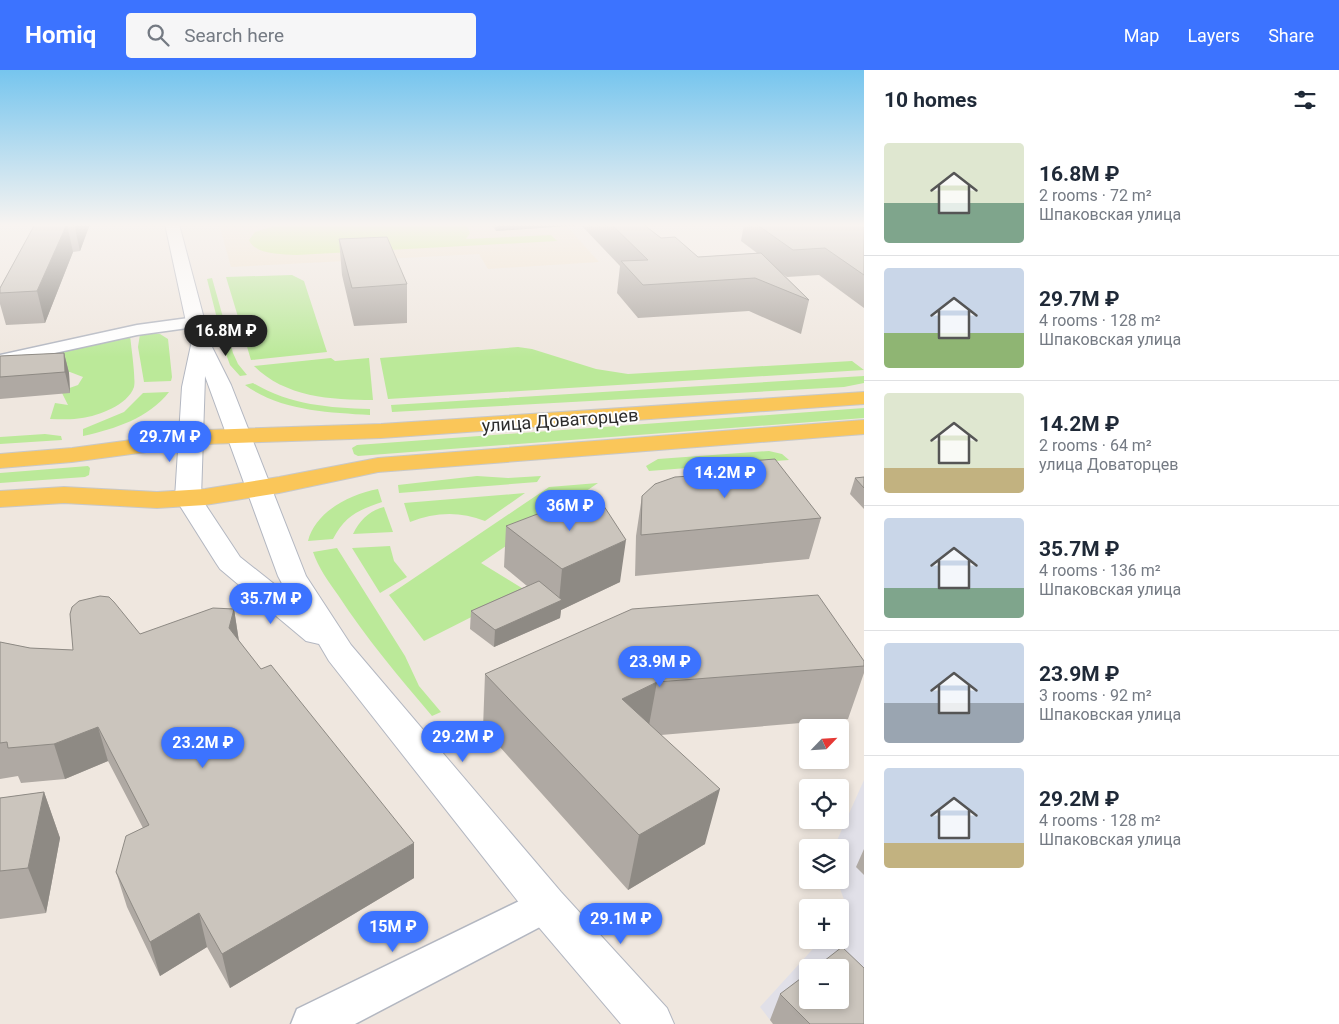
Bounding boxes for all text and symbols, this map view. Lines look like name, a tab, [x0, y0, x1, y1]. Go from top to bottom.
search box	[126, 13, 476, 58]
text: Homiq	[25, 21, 96, 49]
icon: search	[144, 21, 172, 49]
text: Search here	[184, 24, 284, 47]
text: Map	[1124, 25, 1159, 46]
text: Layers	[1187, 25, 1240, 46]
text: Share	[1268, 25, 1314, 46]
icon: filters	[1291, 86, 1319, 114]
text: 10 homes	[884, 88, 977, 112]
text: 16.8M ₽	[1039, 162, 1120, 186]
icon: home	[924, 163, 984, 223]
text: 2 rooms · 72 m²	[1039, 186, 1152, 205]
text: Шпаковская улица	[1039, 205, 1181, 224]
text: 29.7M ₽	[1039, 287, 1120, 311]
icon: home	[924, 288, 984, 348]
text: 4 rooms · 128 m²	[1039, 311, 1161, 330]
pin: 16.8M ₽	[180, 314, 272, 357]
text: 16.8M ₽	[195, 321, 257, 340]
text: Шпаковская улица	[1039, 330, 1181, 349]
street label: улица Доваторцев	[481, 404, 639, 436]
text: 14.2M ₽	[1039, 412, 1120, 436]
icon: home	[924, 413, 984, 473]
pin: 29.7M ₽	[124, 420, 216, 463]
text: 29.7M ₽	[139, 427, 201, 446]
text: 2 rooms · 64 m²	[1039, 436, 1152, 455]
text: улица Доваторцев	[1039, 455, 1178, 474]
pin: 14.2M ₽	[679, 456, 771, 499]
text: 14.2M ₽	[694, 463, 756, 482]
pin: 36M ₽	[535, 490, 605, 532]
text: 36M ₽	[546, 496, 594, 515]
text: 35.7M ₽	[1039, 537, 1120, 561]
icon: home	[924, 538, 984, 598]
text: 4 rooms · 136 m²	[1039, 561, 1161, 580]
text: Шпаковская улица	[1039, 580, 1181, 599]
pin: 35.7M ₽	[225, 582, 317, 625]
text: 35.7M ₽	[240, 589, 302, 608]
pin: 23.9M ₽	[614, 646, 706, 688]
text: 23.9M ₽	[629, 652, 691, 671]
text: 23.9M ₽	[1039, 662, 1120, 686]
icon: home	[924, 663, 984, 723]
text: 3 rooms · 92 m²	[1039, 686, 1152, 705]
text: Шпаковская улица	[1039, 705, 1181, 724]
north arrow	[799, 719, 849, 769]
map controls	[799, 719, 849, 1009]
pin: 29.2M ₽	[417, 720, 509, 763]
pin: 23.2M ₽	[157, 726, 249, 769]
text: 29.2M ₽	[432, 727, 494, 746]
text: 23.2M ₽	[172, 733, 234, 752]
button: locate	[799, 779, 849, 829]
text: 29.2M ₽	[1039, 787, 1120, 811]
icon: home	[924, 788, 984, 848]
text: 4 rooms · 128 m²	[1039, 811, 1161, 830]
text: Шпаковская улица	[1039, 830, 1181, 849]
button: layers	[799, 839, 849, 889]
button: +	[799, 899, 849, 949]
pin: 29.1M ₽	[575, 902, 667, 945]
text: 29.1M ₽	[590, 909, 652, 928]
pin: 15M ₽	[358, 910, 428, 953]
text: 15M ₽	[369, 917, 417, 936]
button: −	[799, 959, 849, 1009]

